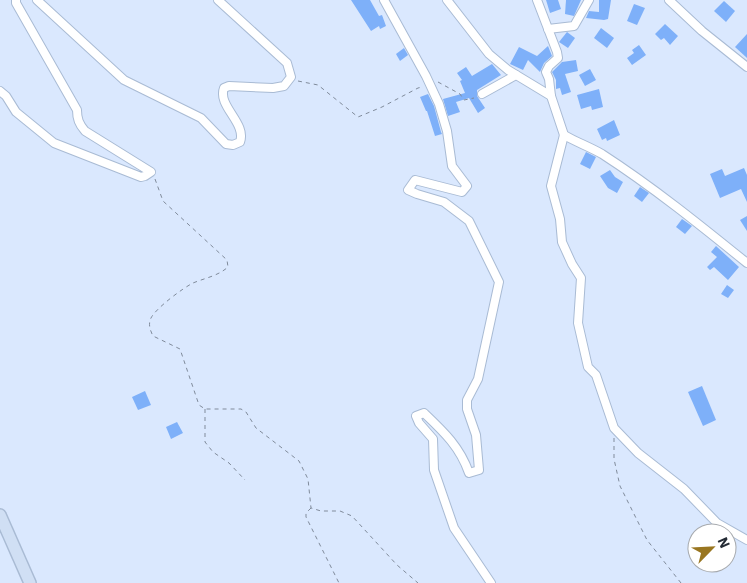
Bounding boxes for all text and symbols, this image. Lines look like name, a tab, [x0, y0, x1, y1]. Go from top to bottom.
north arrow	[687, 523, 737, 573]
text: N	[714, 534, 734, 551]

